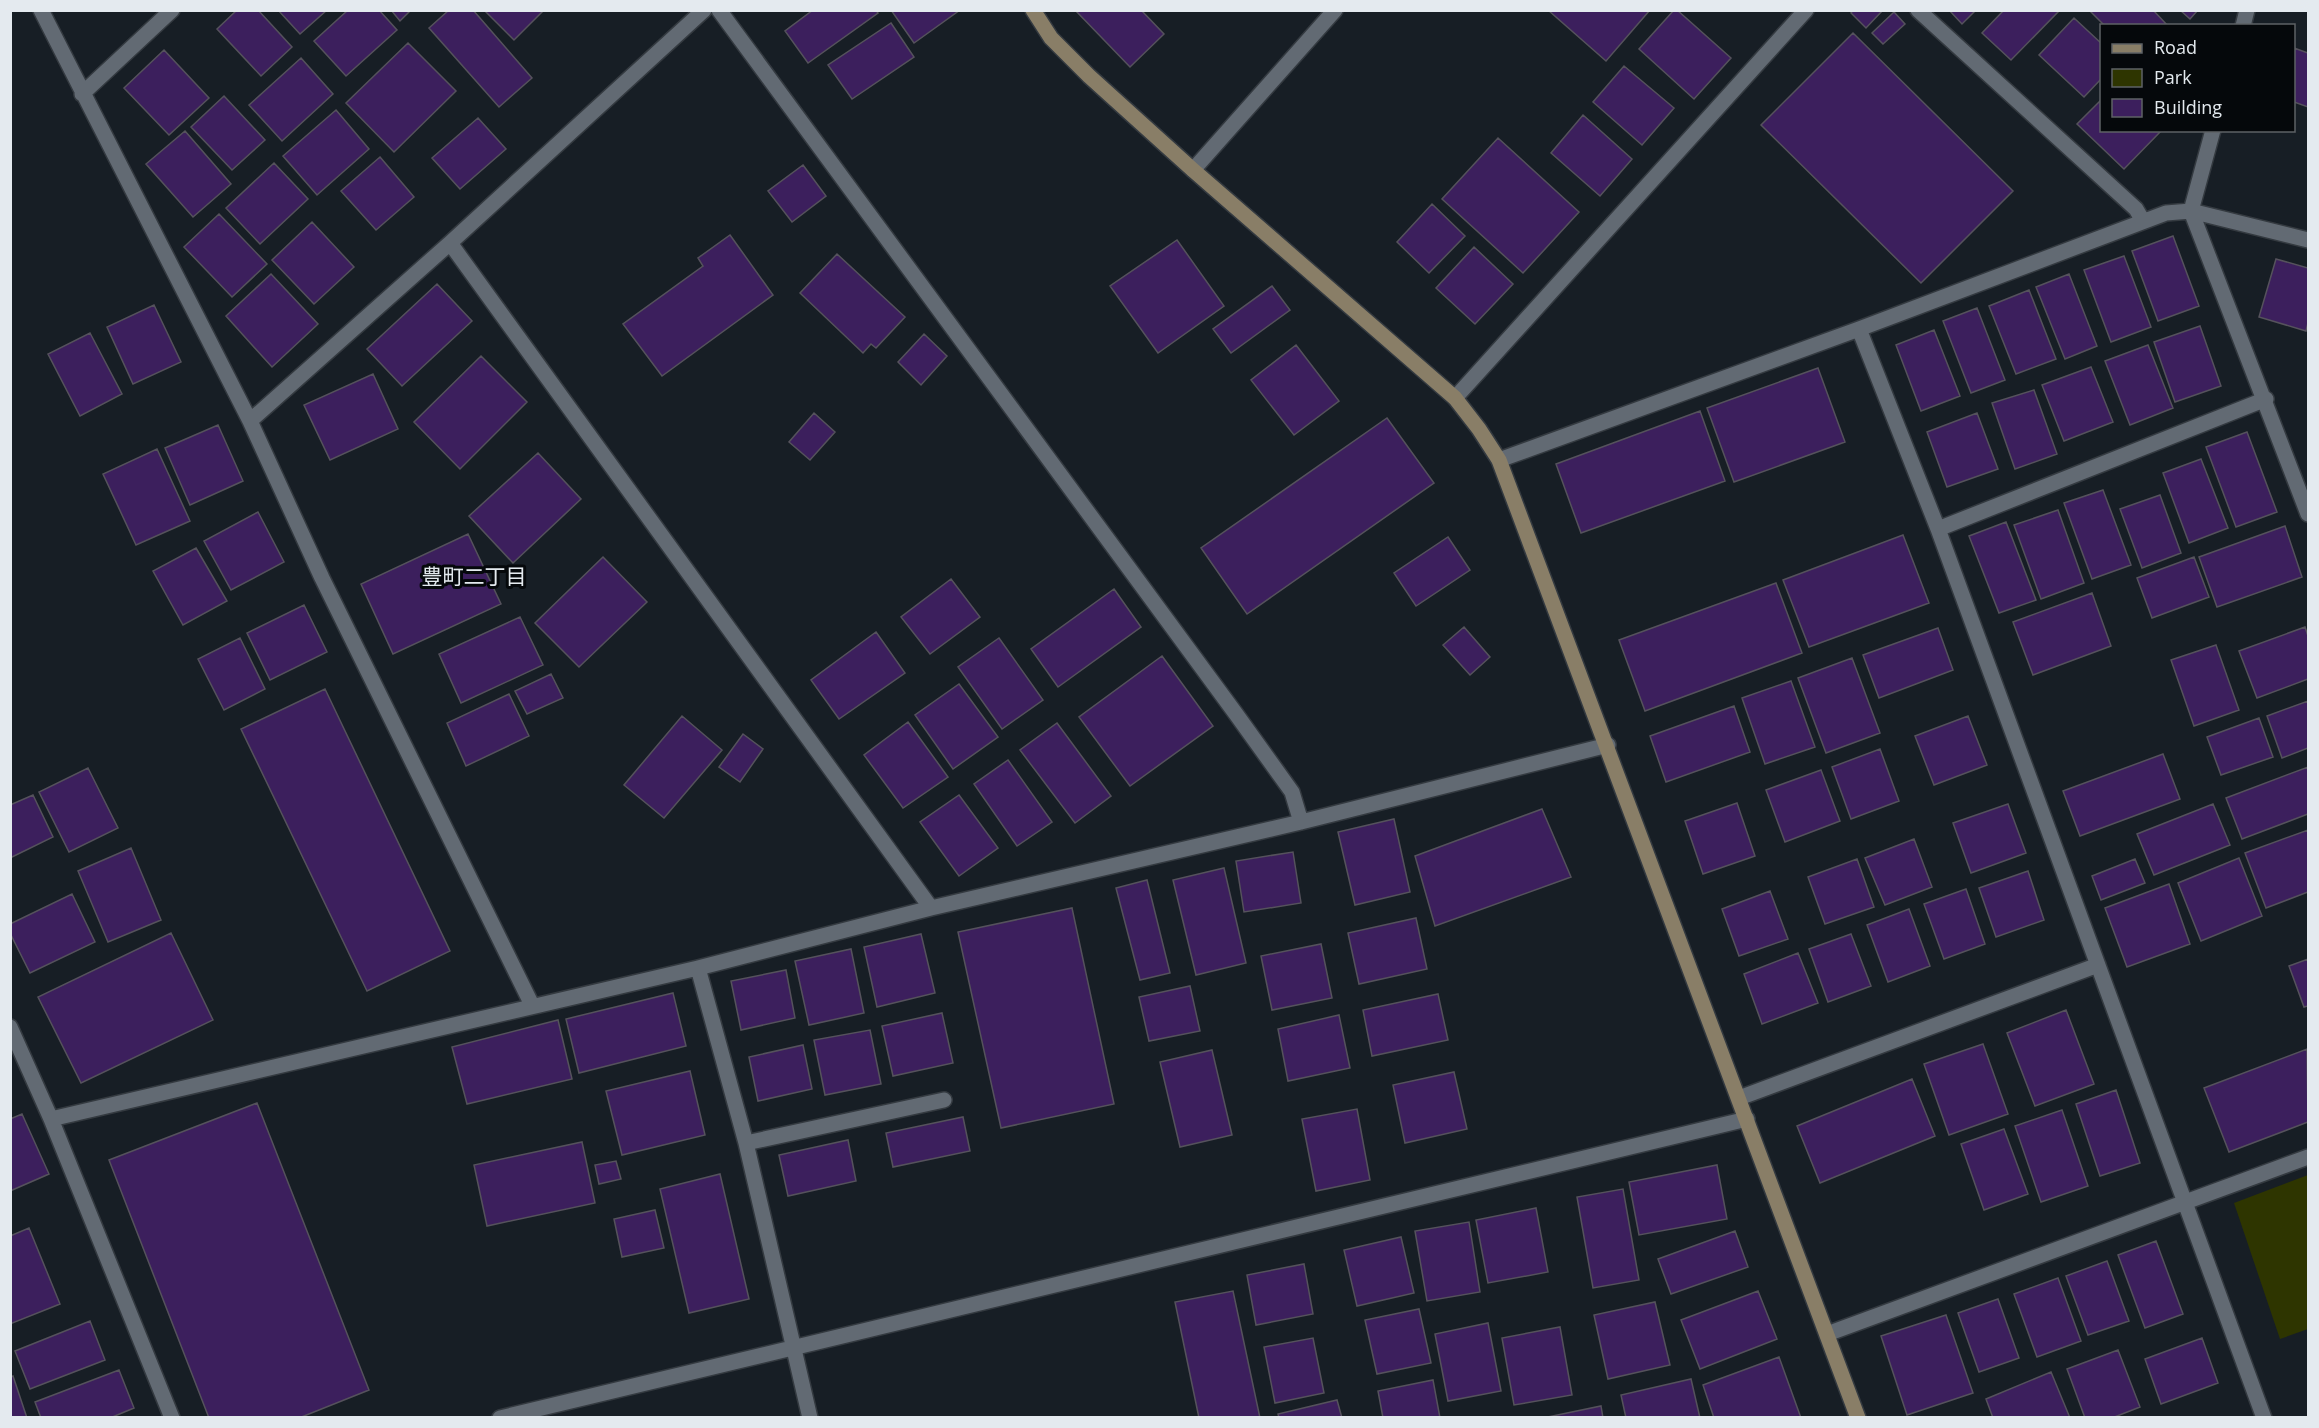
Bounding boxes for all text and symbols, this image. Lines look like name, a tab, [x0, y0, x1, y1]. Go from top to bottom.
legend	[2100, 24, 2295, 132]
text: Road	[2154, 35, 2197, 59]
text: Park	[2154, 65, 2192, 89]
text: Building	[2154, 95, 2222, 119]
district label: 豊町二丁目	[422, 562, 527, 590]

